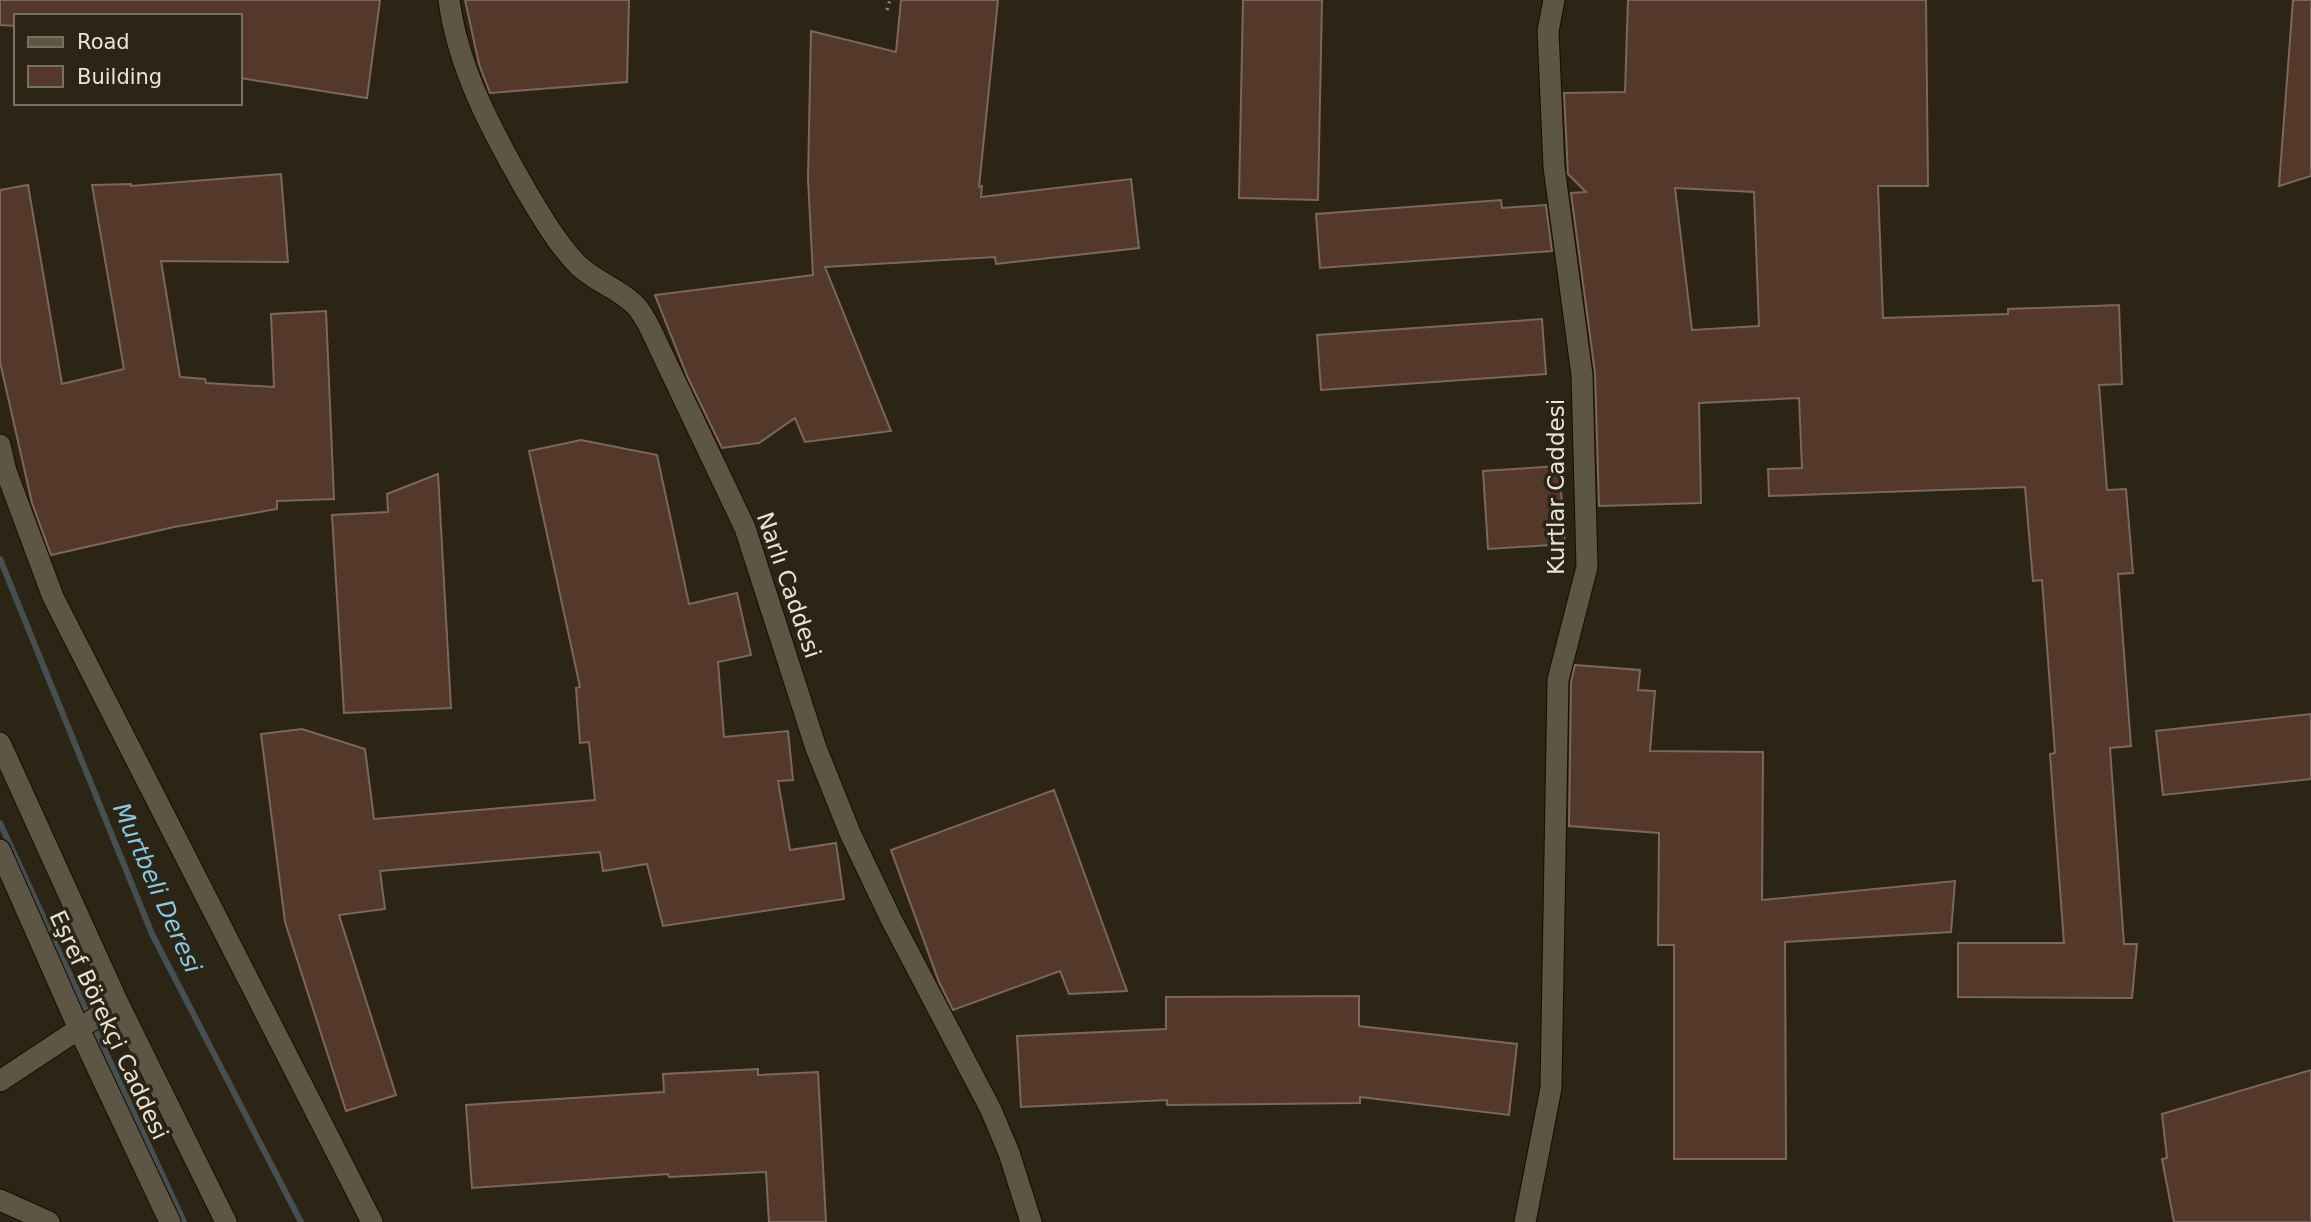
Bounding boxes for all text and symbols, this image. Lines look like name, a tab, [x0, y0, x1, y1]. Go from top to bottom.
legend	[14, 14, 242, 105]
text: Road	[77, 30, 130, 54]
text: Building	[77, 65, 162, 89]
street label: Kurtlar Caddesi	[1543, 399, 1569, 575]
street label: Narlı Caddesi	[752, 509, 826, 661]
water label: Murtbeli Deresi	[107, 799, 207, 978]
street label: Eşref Börekçi Caddesi	[44, 906, 174, 1144]

